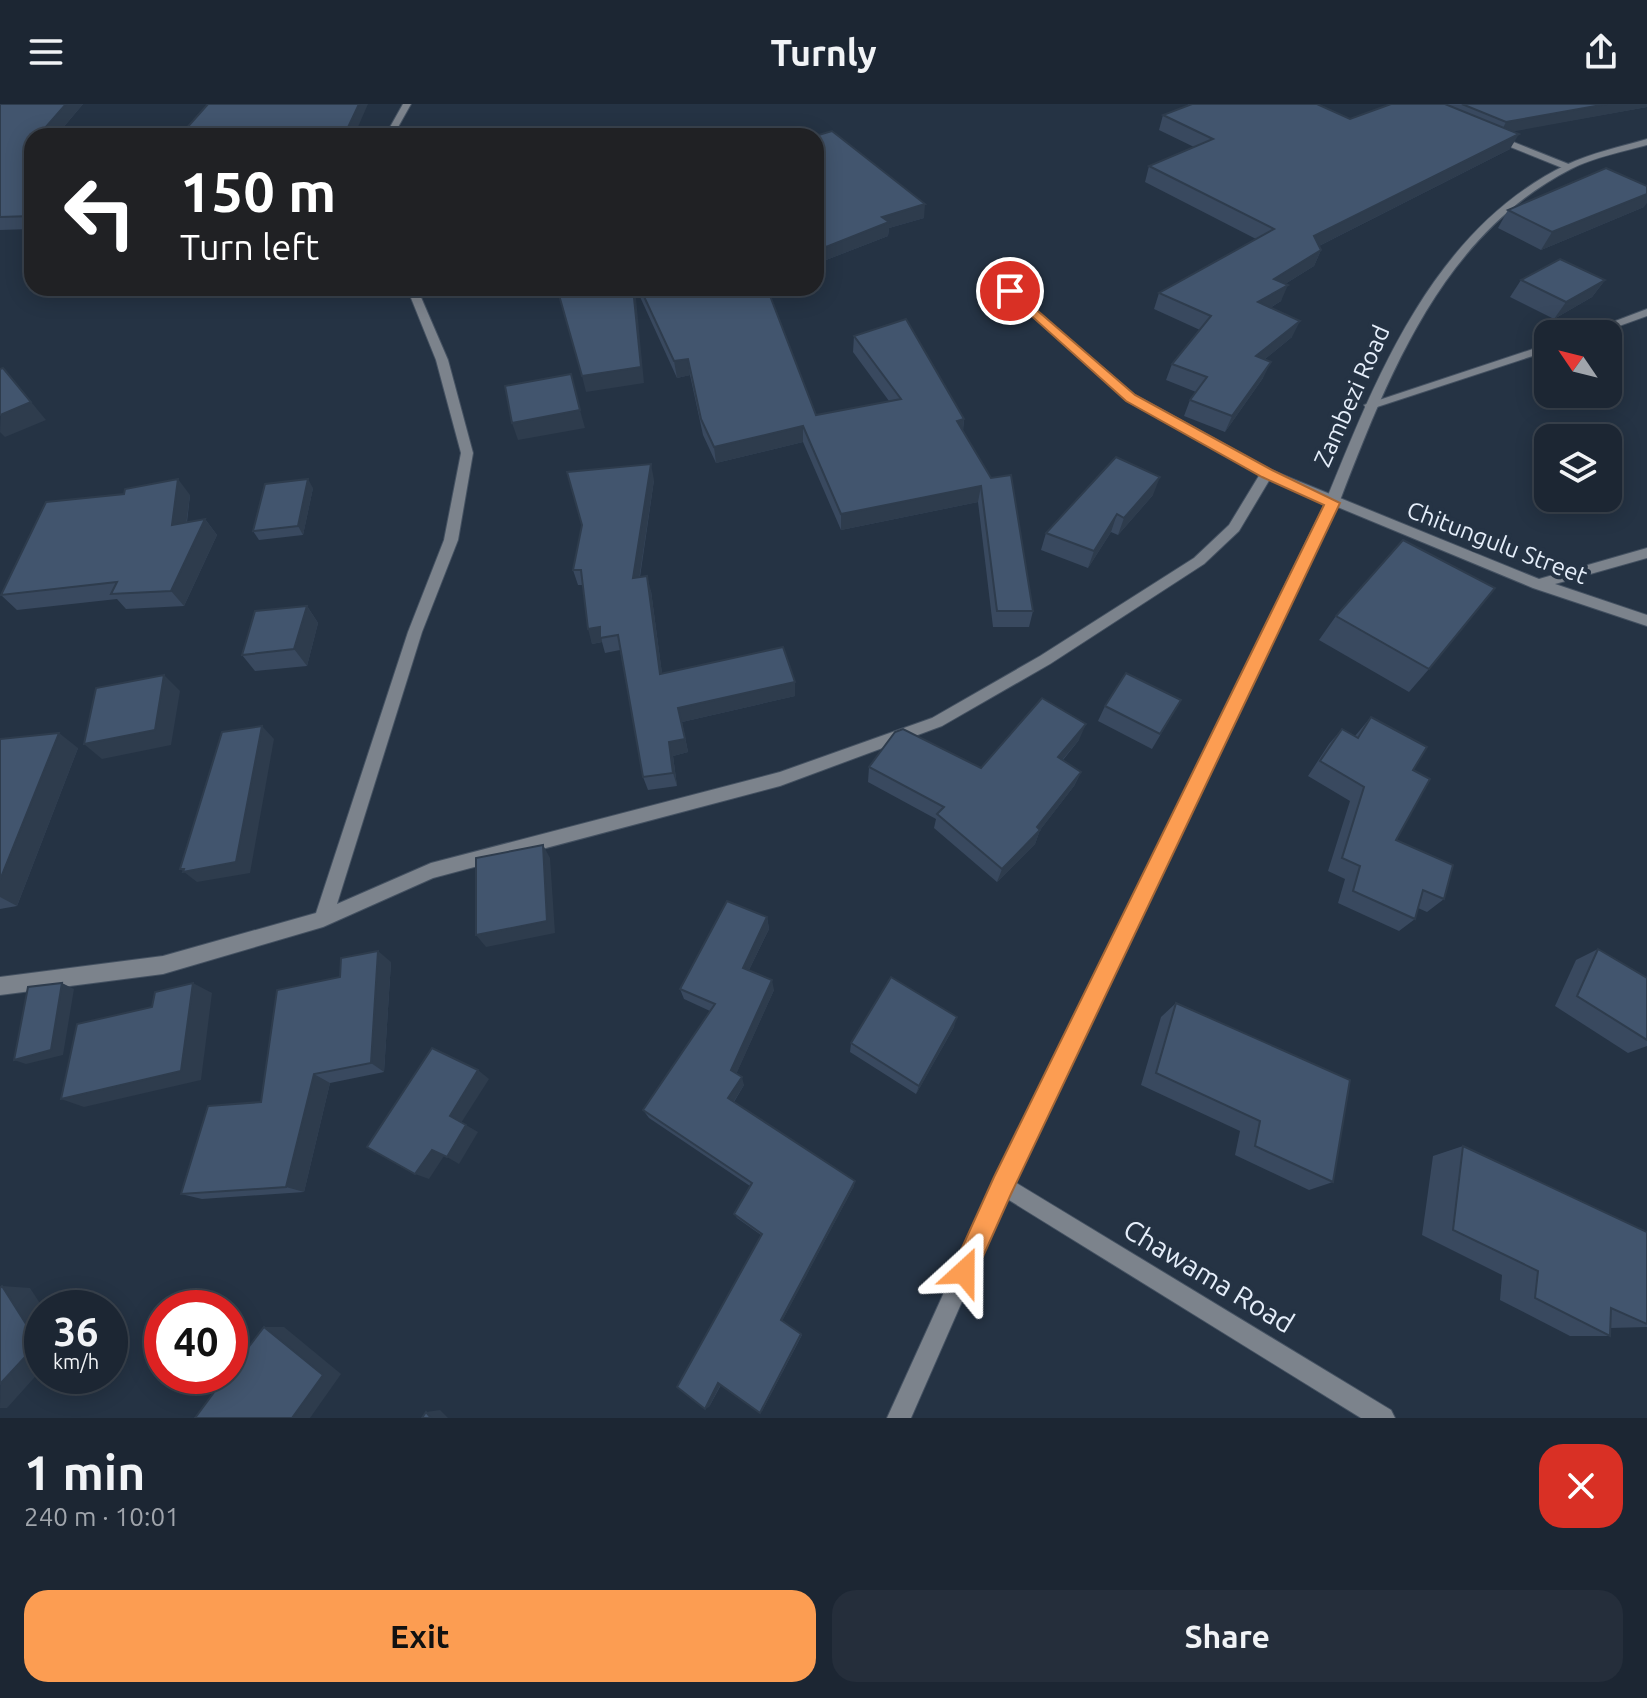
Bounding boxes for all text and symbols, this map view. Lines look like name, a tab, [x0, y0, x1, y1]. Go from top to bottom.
icon: menu	[24, 30, 68, 74]
icon: share	[1579, 30, 1623, 74]
text: Turnly	[770, 32, 877, 73]
icon: left	[48, 160, 152, 264]
text: 150 m	[180, 160, 336, 223]
text: Turn left	[180, 226, 319, 267]
pin	[976, 257, 1044, 325]
icon: arrive	[988, 269, 1032, 313]
north arrow	[1534, 320, 1622, 408]
map controls	[1534, 320, 1622, 512]
street label: Zambezi Road	[1308, 321, 1395, 471]
button: layers	[1534, 424, 1622, 512]
street label: Chitungulu Street	[1403, 496, 1592, 590]
street label: Chawama Road	[1119, 1213, 1300, 1339]
position arrow	[922, 1230, 1006, 1314]
speed limit sign: 40	[144, 1290, 248, 1394]
text: 36	[53, 1309, 99, 1354]
text: km/h	[53, 1350, 99, 1373]
button: close	[1539, 1444, 1623, 1528]
text: 1 min	[24, 1445, 145, 1499]
text: 240 m · 10:01	[24, 1502, 180, 1531]
button: Exit	[24, 1590, 816, 1682]
button: Share	[832, 1590, 1623, 1682]

